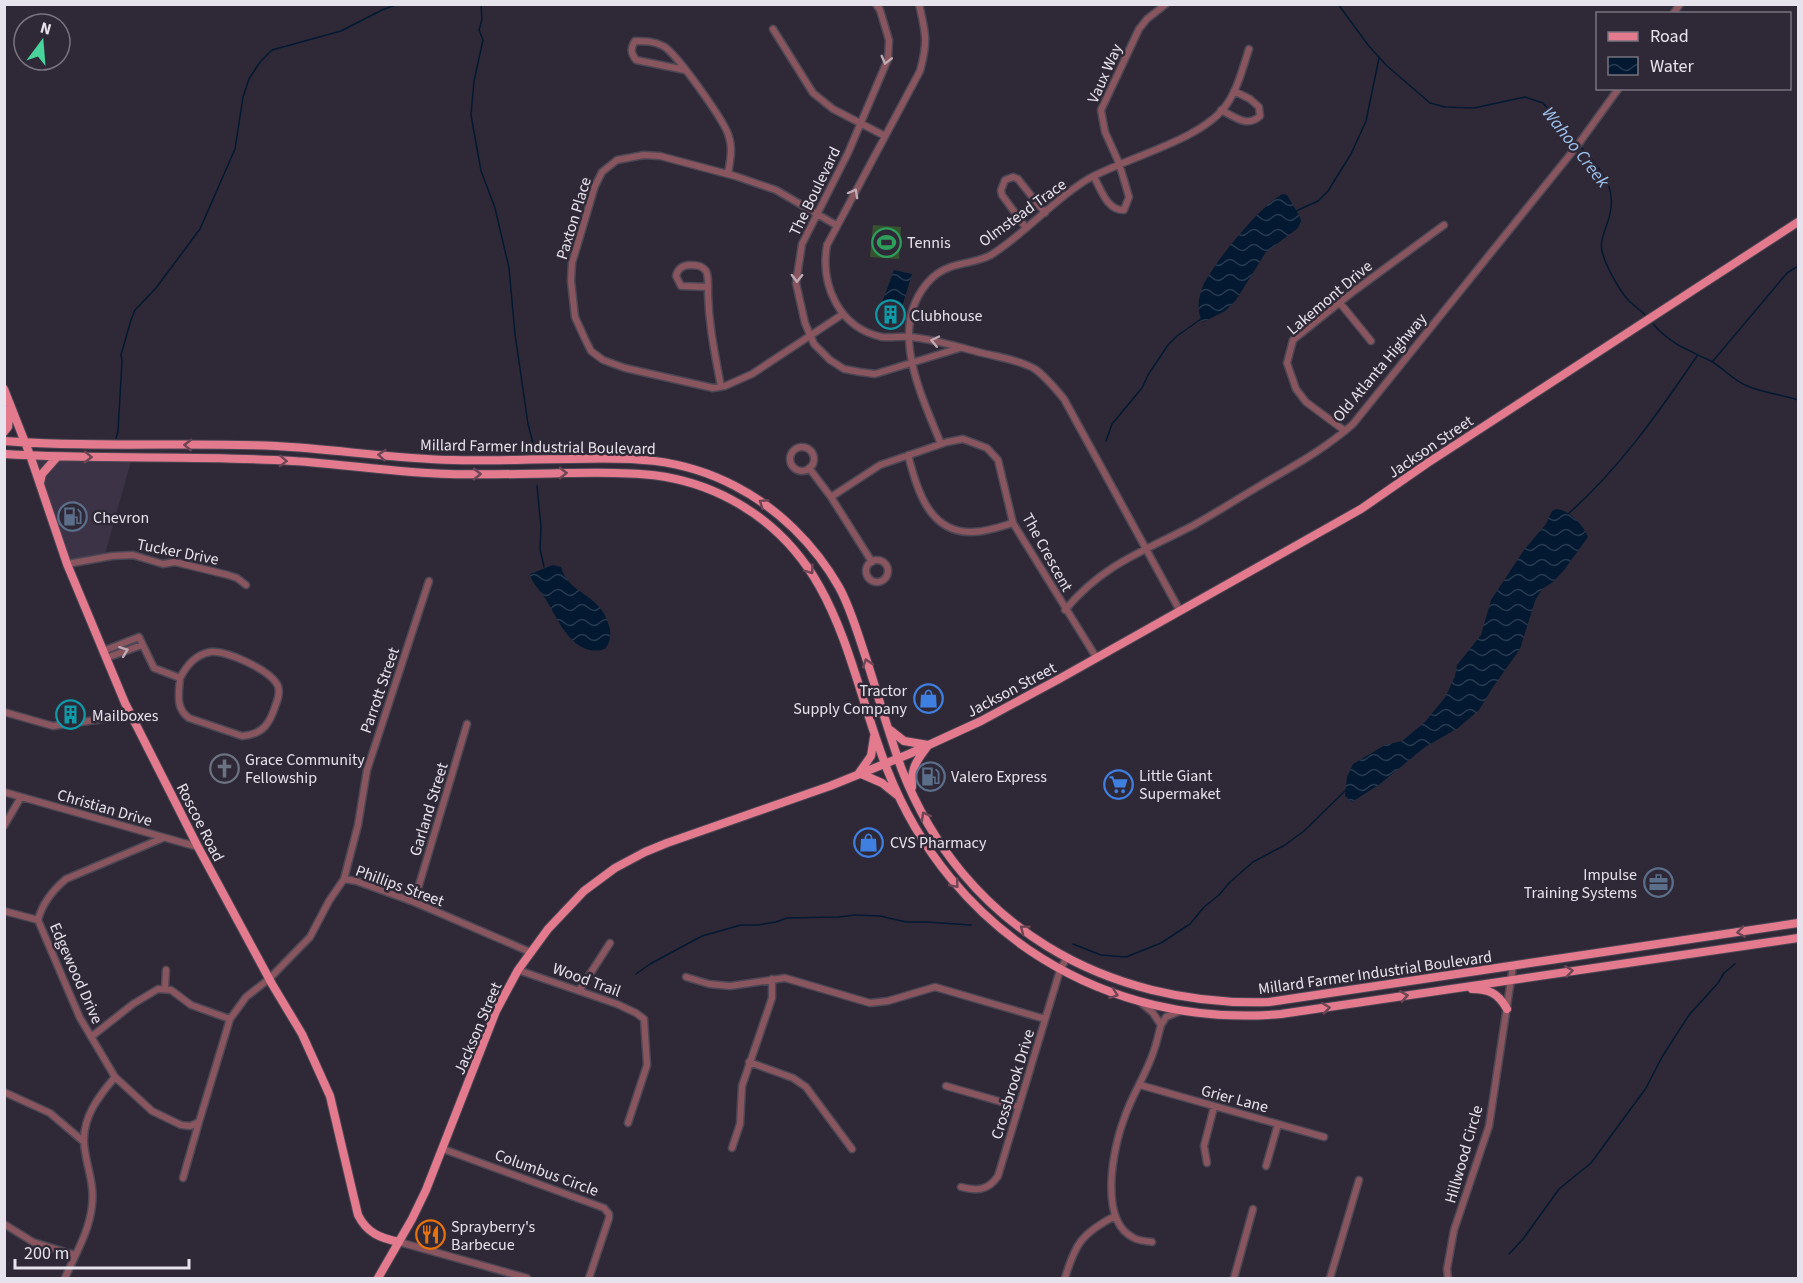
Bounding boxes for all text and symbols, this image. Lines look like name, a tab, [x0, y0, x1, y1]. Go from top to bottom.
north arrow	[12, 12, 72, 72]
legend	[1596, 12, 1791, 90]
text: N	[38, 17, 54, 41]
text: Road	[1650, 24, 1689, 49]
street label: Vaux Way	[1082, 40, 1128, 107]
text: Water	[1650, 54, 1694, 79]
one-way arrow	[880, 55, 893, 65]
water label: Wahoo Creek	[1536, 102, 1615, 193]
street label: The Boulevard	[784, 143, 846, 240]
street label: Olmstead Trace	[974, 173, 1071, 252]
street label: Paxton Place	[551, 174, 597, 262]
one-way arrow	[847, 189, 858, 199]
sports icon: Tennis	[870, 226, 902, 258]
place label: Tennis	[907, 232, 951, 254]
street label: Lakemont Drive	[1282, 255, 1377, 340]
one-way arrow	[791, 273, 803, 282]
building icon: Clubhouse	[874, 299, 906, 331]
place label: Clubhouse	[911, 305, 983, 327]
street label: Old Atlanta Highway	[1328, 308, 1432, 427]
one-way arrow	[930, 335, 940, 348]
street label: Jackson Street	[1384, 410, 1478, 483]
street label: Millard Farmer Industrial Boulevard	[420, 434, 656, 460]
one-way arrow	[183, 439, 192, 451]
one-way arrow	[378, 449, 387, 462]
one-way arrow	[83, 451, 92, 463]
one-way arrow	[278, 454, 287, 467]
one-way arrow	[559, 467, 568, 479]
one-way arrow	[473, 468, 482, 480]
one-way arrow	[759, 499, 770, 510]
fuel station icon: Chevron	[56, 501, 88, 533]
place label: Chevron	[93, 507, 149, 529]
street label: The Crescent	[1017, 509, 1078, 596]
street label: Tucker Drive	[135, 533, 221, 571]
one-way arrow	[802, 563, 813, 574]
street label: Parrott Street	[355, 644, 405, 736]
one-way arrow	[118, 646, 129, 659]
street label: Jackson Street	[963, 657, 1061, 723]
one-way arrow	[862, 658, 875, 669]
place label: Tractor Supply Company	[793, 680, 908, 720]
shop icon: Tractor Supply Company	[912, 683, 944, 715]
building icon: Mailboxes	[55, 699, 87, 731]
place label: Mailboxes	[92, 705, 159, 727]
place label: Grace Community Fellowship	[245, 749, 365, 789]
church icon: Grace Community Fellowship	[208, 752, 240, 784]
street label: Garland Street	[404, 759, 454, 859]
fuel station icon: Valero Express	[914, 760, 946, 792]
place label: Little Giant Supermaket	[1139, 765, 1221, 805]
place label: Valero Express	[951, 766, 1047, 788]
supermarket icon: Little Giant Supermaket	[1102, 768, 1134, 800]
street label: Roscoe Road	[171, 779, 229, 865]
street label: Christian Drive	[55, 784, 155, 832]
one-way arrow	[921, 812, 932, 822]
shop icon: CVS Pharmacy	[853, 826, 885, 858]
place label: CVS Pharmacy	[890, 832, 987, 854]
street label: Phillips Street	[352, 860, 447, 912]
place label: Impulse Training Systems	[1524, 864, 1637, 904]
office icon: Impulse Training Systems	[1642, 867, 1674, 899]
one-way arrow	[948, 877, 959, 888]
street label: Edgewood Drive	[44, 919, 108, 1028]
one-way arrow	[1736, 925, 1745, 937]
one-way arrow	[1020, 926, 1031, 937]
street label: Millard Farmer Industrial Boulevard	[1257, 946, 1493, 1000]
street label: Wood Trail	[549, 957, 624, 1002]
one-way arrow	[1565, 965, 1574, 977]
street label: Jackson Street	[449, 978, 507, 1078]
one-way arrow	[1108, 986, 1119, 999]
one-way arrow	[1399, 991, 1408, 1003]
one-way arrow	[1322, 1002, 1331, 1014]
street label: Crossbrook Drive	[986, 1027, 1040, 1142]
street label: Grier Lane	[1199, 1079, 1271, 1118]
street label: Hillwood Circle	[1439, 1103, 1488, 1206]
street label: Columbus Circle	[492, 1144, 602, 1202]
place label: Sprayberry's Barbecue	[451, 1216, 536, 1256]
restaurant icon: Sprayberry's Barbecue	[414, 1219, 446, 1251]
scale bar	[15, 1232, 189, 1270]
text: 200 m	[24, 1241, 69, 1266]

